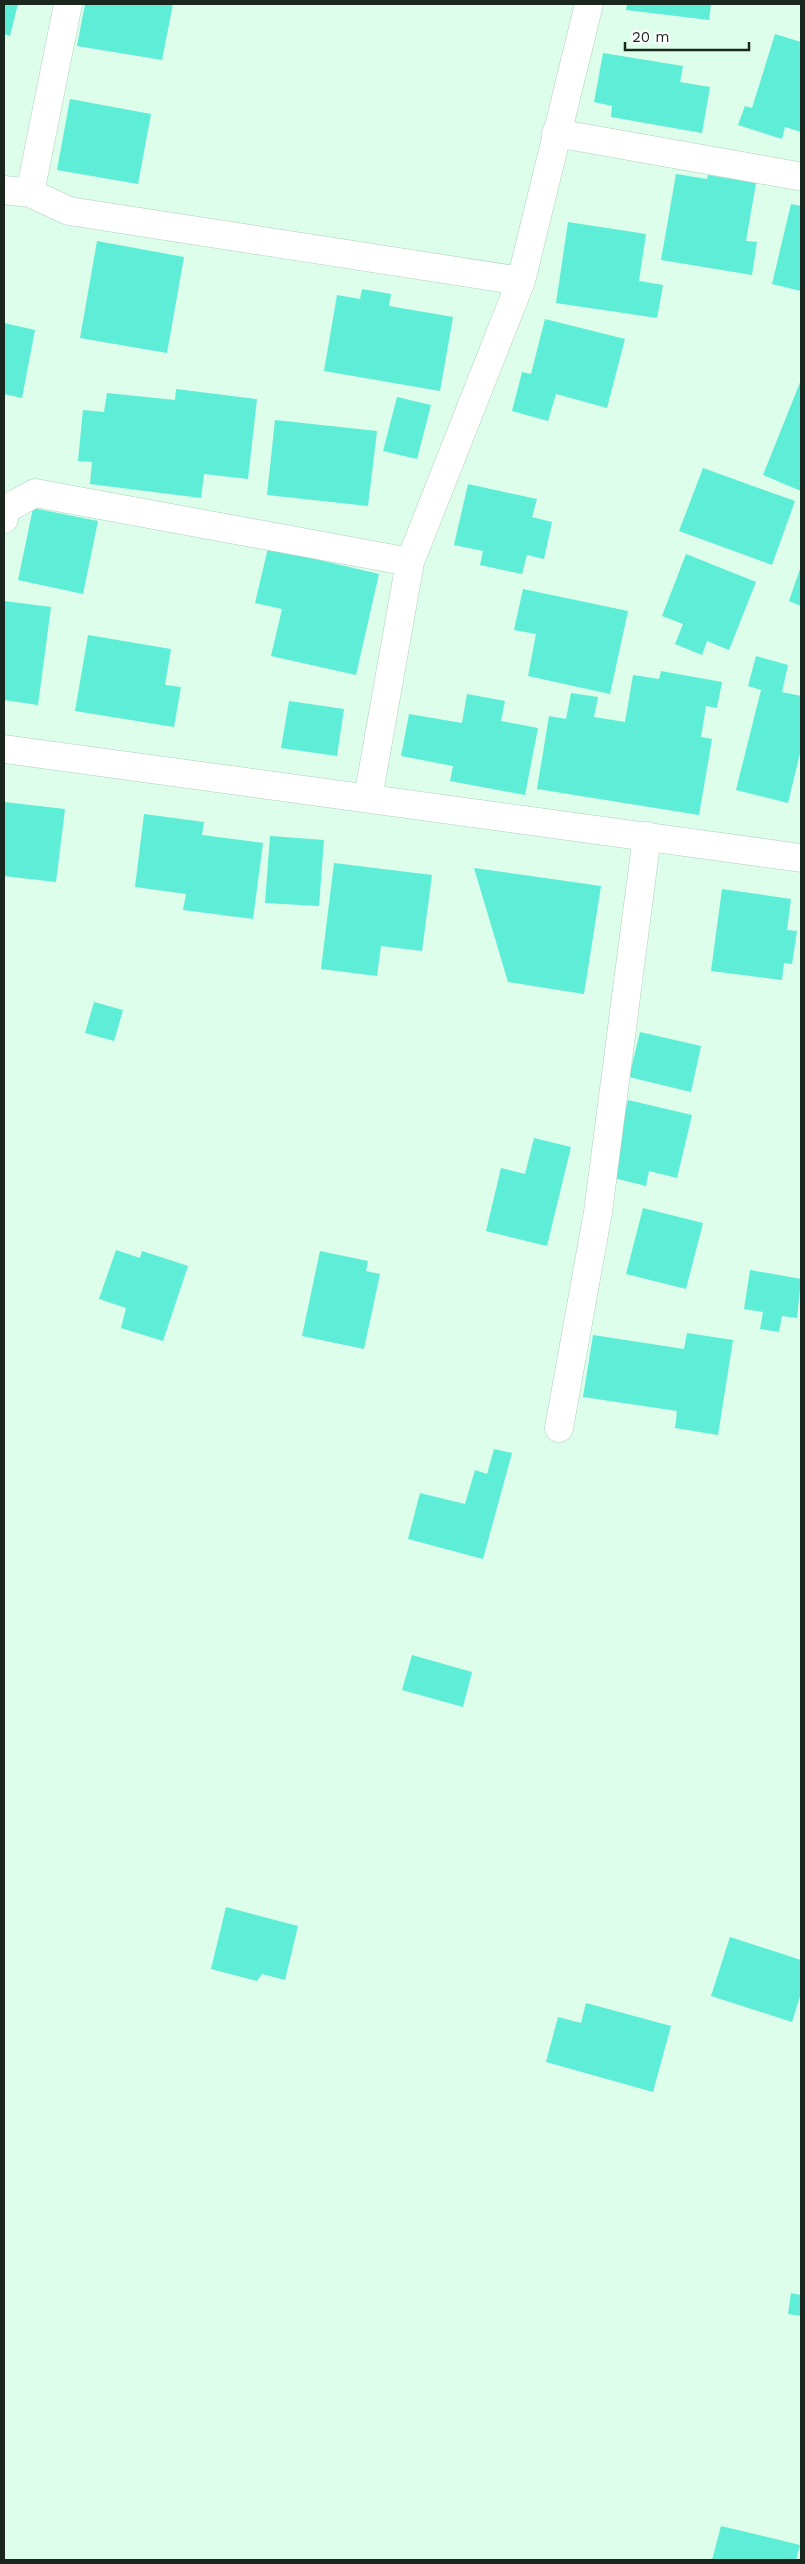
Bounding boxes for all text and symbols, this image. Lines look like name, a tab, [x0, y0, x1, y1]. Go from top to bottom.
scale bar	[625, 20, 749, 52]
text: 20 m	[632, 28, 670, 46]

